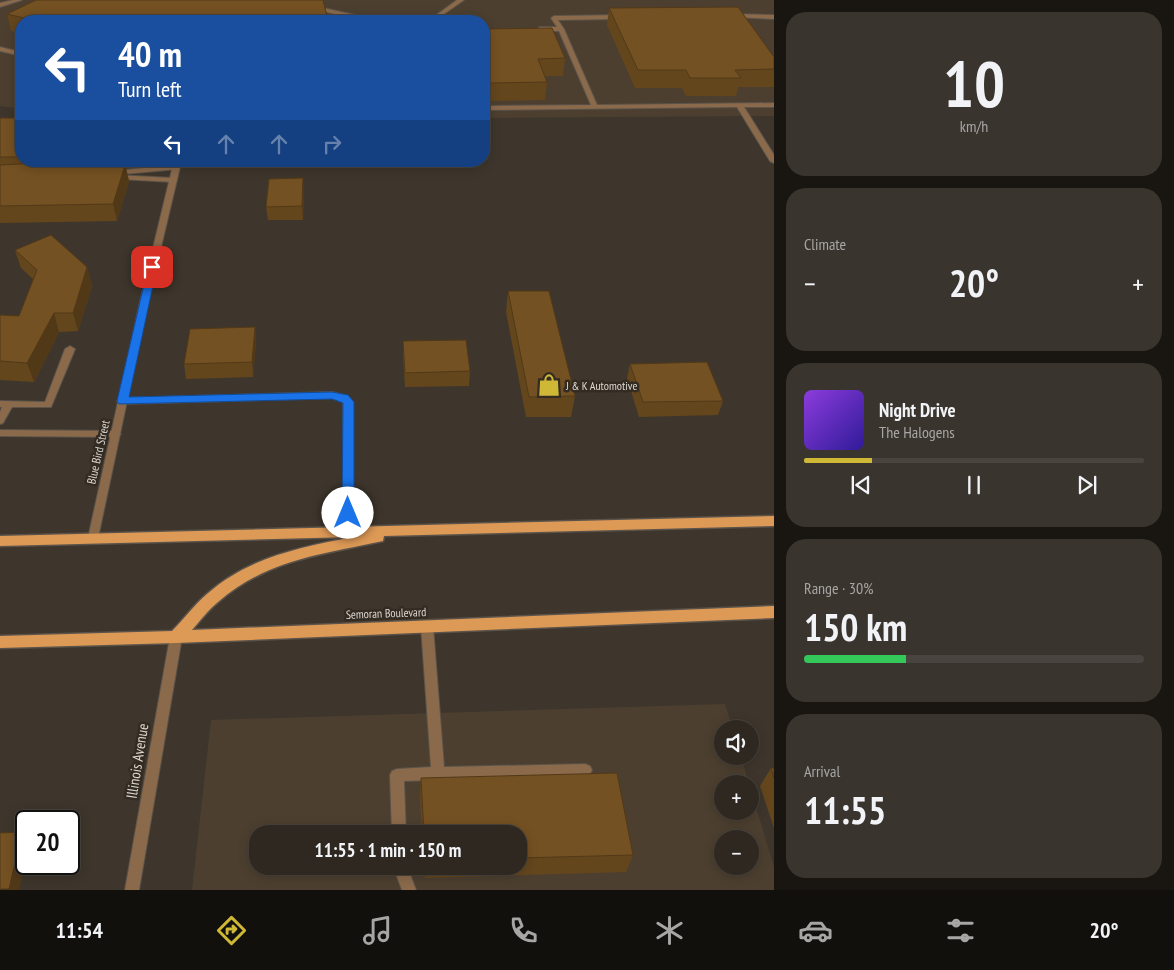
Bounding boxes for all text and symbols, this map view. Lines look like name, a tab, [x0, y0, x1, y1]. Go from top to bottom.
text: 40 m	[118, 31, 182, 77]
icon: left	[35, 35, 100, 100]
text: 10	[943, 41, 1005, 125]
text: Turn left	[118, 75, 182, 103]
text: km/h	[960, 116, 988, 136]
icon: left	[159, 130, 187, 158]
icon: ahead	[212, 130, 240, 158]
icon: ahead	[265, 130, 293, 158]
icon: right	[318, 130, 346, 158]
text: Climate	[804, 234, 846, 254]
pin	[131, 246, 173, 288]
icon: arrive	[138, 253, 166, 281]
text: 20°	[949, 258, 999, 307]
text: −	[804, 265, 816, 302]
text: +	[1132, 265, 1144, 302]
shop icon: J & K Automotive	[536, 372, 562, 398]
place label: J & K Automotive	[565, 378, 638, 393]
text: Night Drive	[879, 398, 956, 422]
street label: Blue Bird Street	[83, 418, 113, 485]
text: The Halogens	[879, 422, 955, 442]
icon: previous	[847, 471, 875, 499]
icon: pause	[960, 471, 988, 499]
icon: next	[1073, 471, 1101, 499]
position arrow	[321, 486, 373, 538]
text: Range · 30%	[804, 578, 873, 598]
text: 150 km	[804, 602, 907, 651]
street label: Semoran Boulevard	[345, 604, 427, 622]
map controls	[714, 720, 759, 875]
button: sound	[714, 720, 759, 765]
street label: Illinois Avenue	[122, 722, 152, 800]
text: Arrival	[804, 761, 840, 781]
button: +	[714, 775, 759, 820]
text: 11:55	[804, 785, 886, 834]
speed limit sign: 20	[15, 810, 80, 875]
button: −	[714, 830, 759, 875]
text: 11:55 · 1 min · 150 m	[315, 838, 461, 862]
icon: directions	[214, 913, 249, 948]
icon: music	[360, 913, 395, 948]
icon: phone	[506, 913, 541, 948]
icon: climate	[652, 913, 687, 948]
icon: car	[798, 913, 833, 948]
icon: filters	[943, 913, 978, 948]
text: 11:54	[55, 916, 103, 944]
text: 20°	[1089, 916, 1118, 944]

